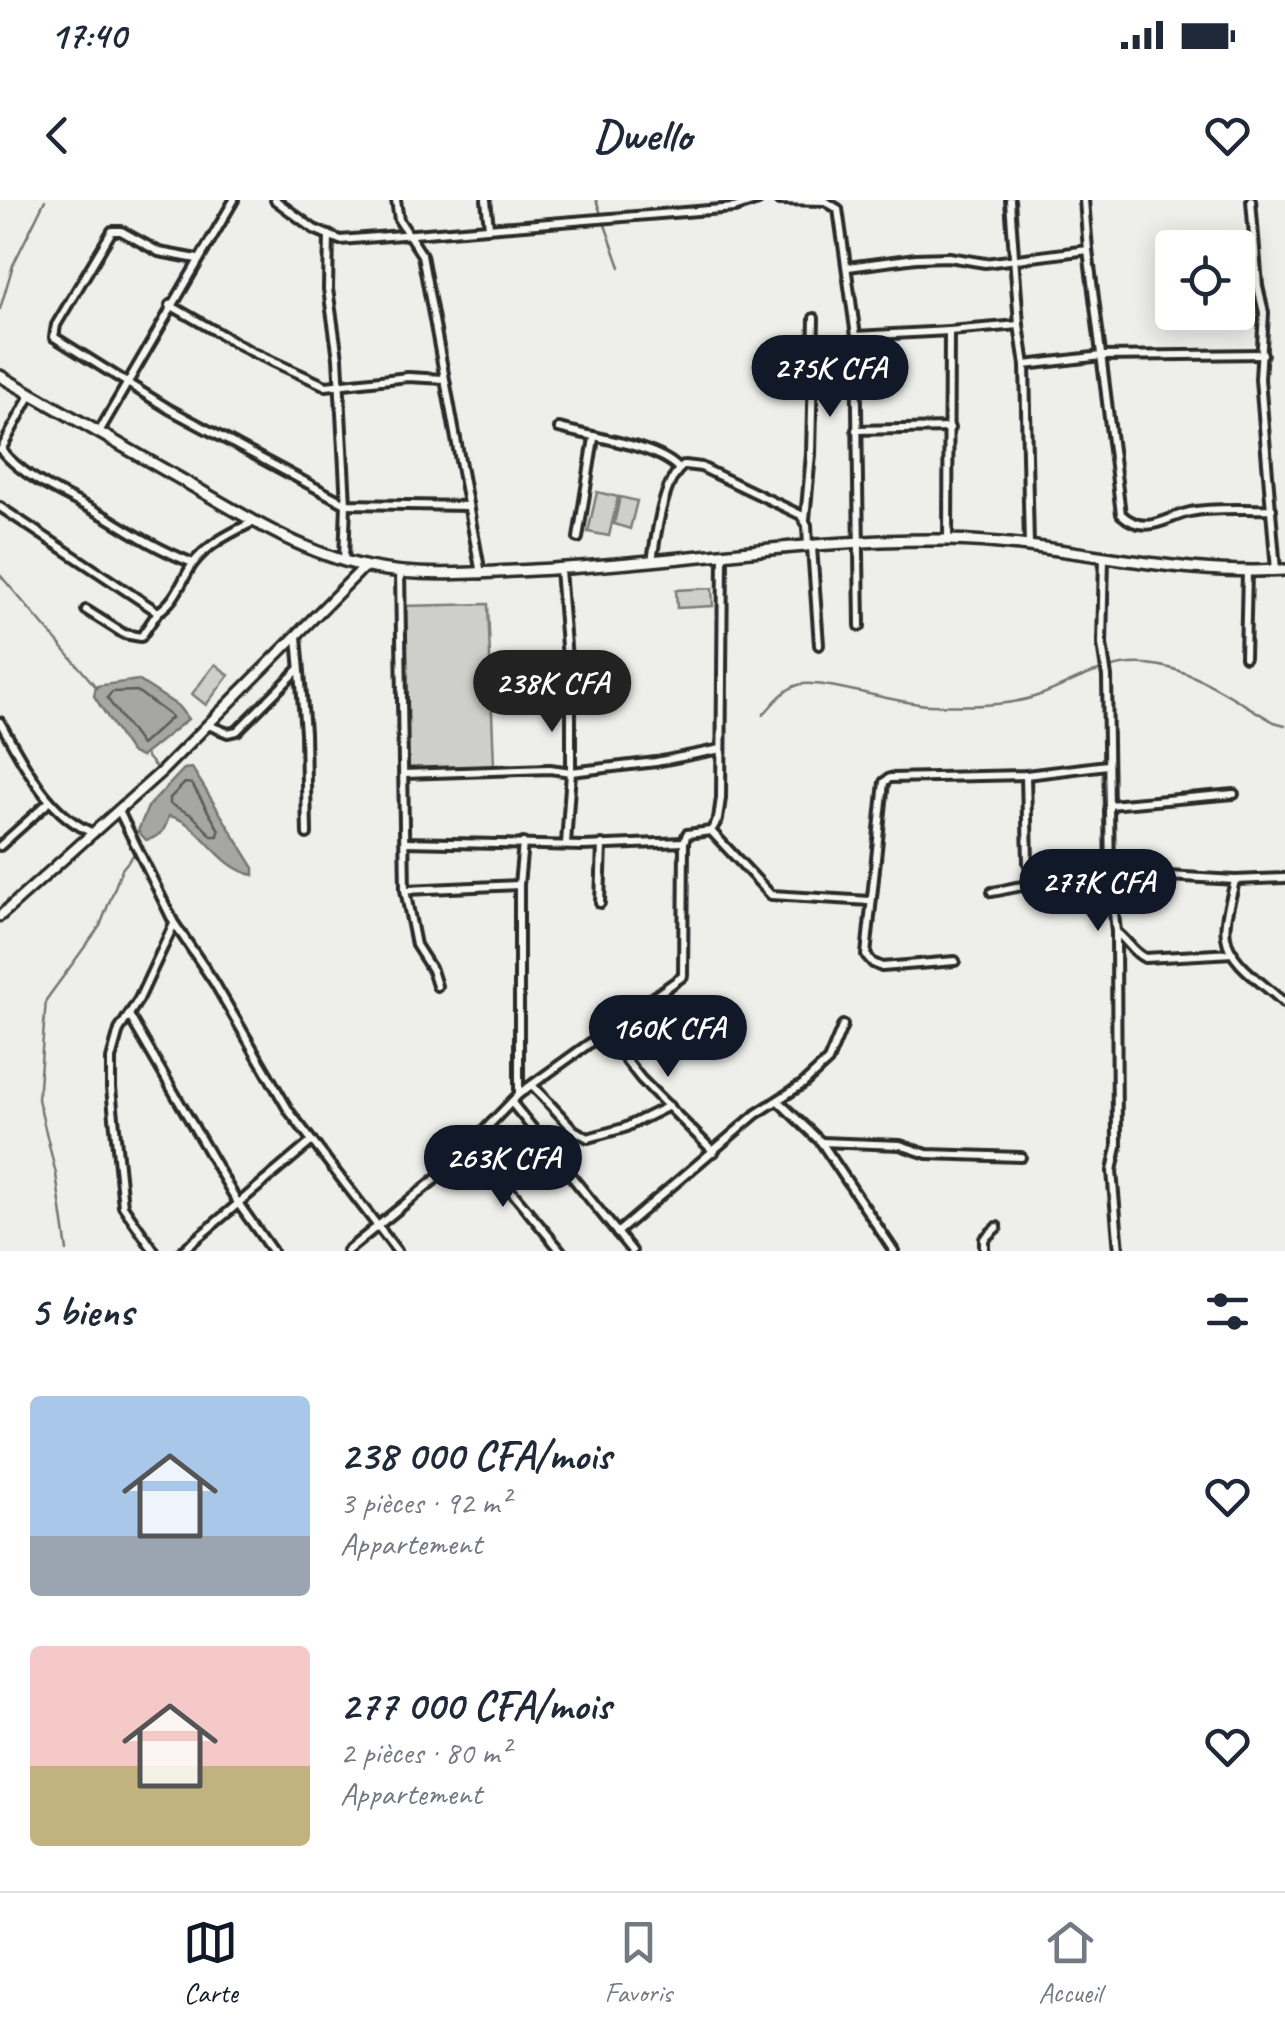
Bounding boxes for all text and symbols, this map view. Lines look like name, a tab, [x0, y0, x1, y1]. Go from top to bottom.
text: 17:40	[50, 12, 126, 59]
text: Dwello	[594, 107, 691, 164]
icon: back	[30, 108, 85, 163]
icon: heart	[1200, 108, 1255, 163]
map controls	[1155, 230, 1255, 330]
button: locate	[1155, 230, 1255, 330]
pin: 275K CFA	[727, 335, 933, 420]
text: 275K CFA	[774, 347, 886, 388]
pin: 238K CFA	[449, 650, 655, 735]
text: 238K CFA	[495, 662, 609, 703]
pin: 277K CFA	[995, 849, 1201, 934]
text: 277K CFA	[1041, 861, 1155, 902]
pin: 160K CFA	[565, 995, 771, 1080]
text: 160K CFA	[611, 1007, 725, 1048]
pin: 263K CFA	[400, 1125, 606, 1210]
text: 263K CFA	[446, 1137, 560, 1178]
icon: filters	[1200, 1284, 1255, 1339]
text: 5 biens	[30, 1285, 133, 1338]
text: 238 000 CFA/mois	[340, 1429, 611, 1482]
icon: home	[110, 1436, 230, 1556]
icon: heart	[1200, 1469, 1255, 1524]
text: 3 pièces · 92 m²	[340, 1482, 509, 1523]
text: Appartement	[340, 1523, 482, 1564]
text: 277 000 CFA/mois	[340, 1679, 611, 1732]
icon: home	[110, 1686, 230, 1806]
icon: heart	[1200, 1719, 1255, 1774]
text: 2 pièces · 80 m²	[340, 1732, 509, 1773]
text: Appartement	[340, 1773, 482, 1814]
tab: Carte	[183, 1915, 238, 2010]
tab: Favoris	[605, 1915, 672, 2010]
tab: Accueil	[1039, 1915, 1102, 2010]

